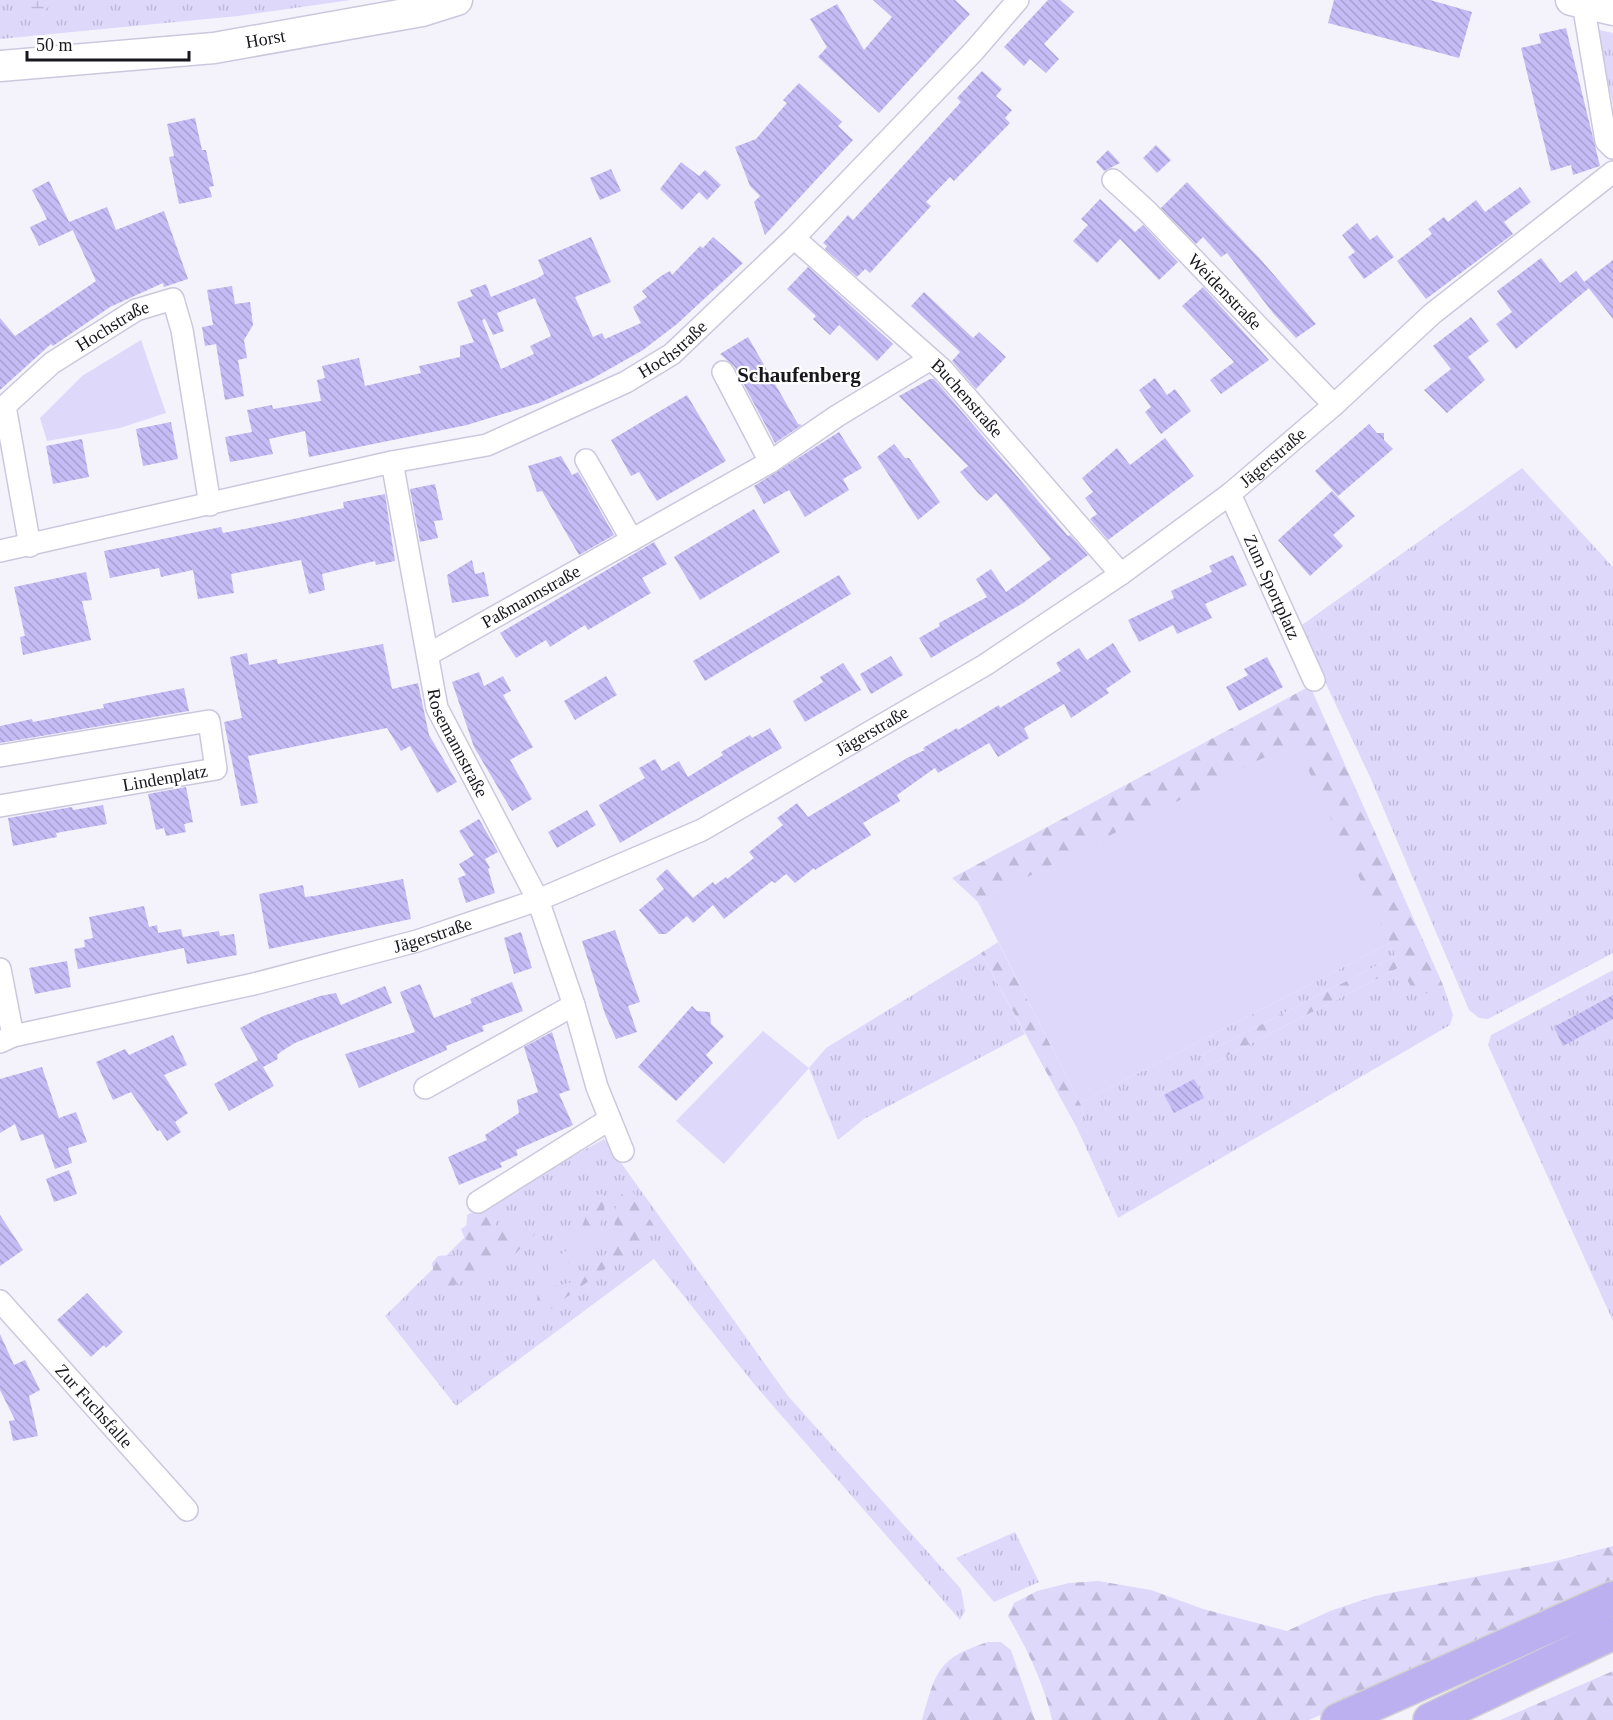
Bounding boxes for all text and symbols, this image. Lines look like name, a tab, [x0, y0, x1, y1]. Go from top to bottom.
scale bar	[27, 24, 189, 62]
street label: Horst	[244, 25, 287, 52]
text: 50 m	[36, 35, 73, 55]
street label: Weidenstraße	[1184, 250, 1266, 334]
street label: Hochstraße	[72, 297, 151, 355]
street label: Hochstraße	[634, 316, 711, 382]
street label: Buchenstraße	[927, 354, 1007, 441]
district label: Schaufenberg	[737, 363, 861, 387]
street label: Jägerstraße	[1235, 424, 1310, 491]
street label: Zum Sportplatz	[1240, 532, 1304, 642]
street label: Paßmannstraße	[478, 561, 584, 632]
street label: Rosemannstraße	[424, 687, 492, 801]
street label: Jägerstraße	[832, 702, 912, 760]
street label: Lindenplatz	[121, 761, 209, 795]
street label: Jägerstraße	[391, 913, 474, 957]
street label: Zur Fuchsfalle	[51, 1360, 137, 1452]

